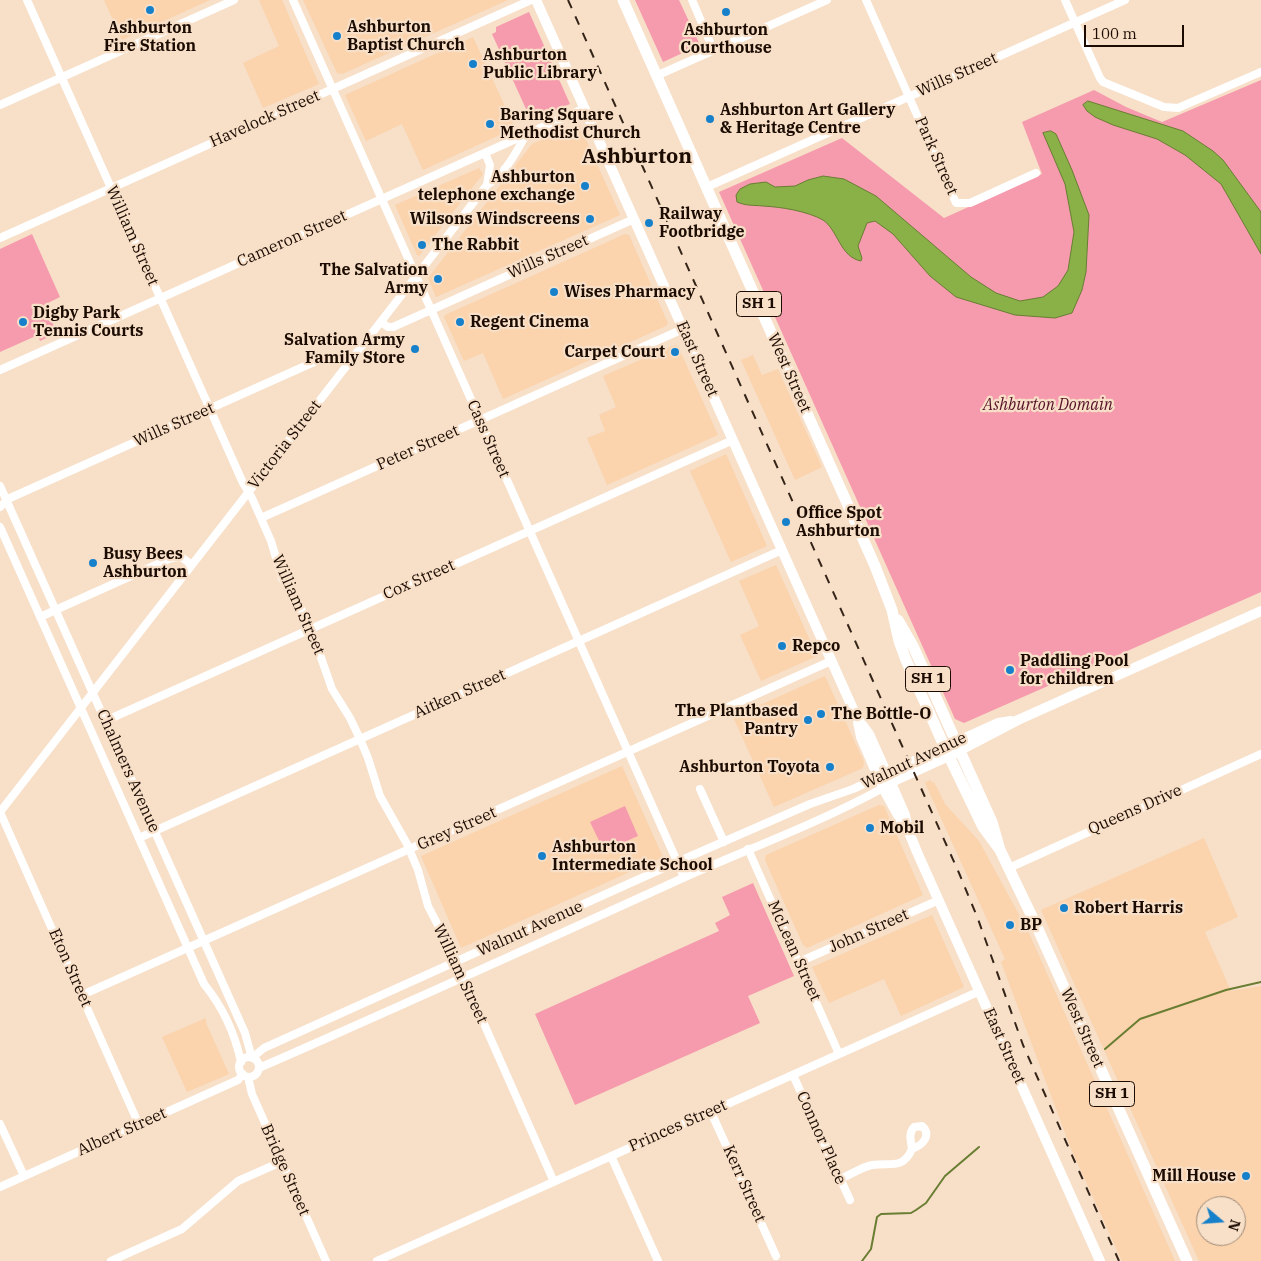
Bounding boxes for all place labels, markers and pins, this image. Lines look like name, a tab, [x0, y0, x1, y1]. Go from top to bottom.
marker: Ashburton Fire Station	[144, 4, 156, 16]
marker: Ashburton Courthouse	[720, 6, 732, 18]
place label: Ashburton Baptist Church	[347, 17, 465, 55]
place label: Ashburton Fire Station	[104, 18, 196, 56]
place label: Ashburton Courthouse	[680, 20, 772, 58]
marker: Ashburton Baptist Church	[331, 30, 343, 42]
place label: Ashburton Public Library	[483, 45, 597, 83]
marker: Ashburton Public Library	[467, 58, 479, 70]
place label: Ashburton Art Gallery & Heritage Centre	[720, 100, 895, 138]
place label: Baring Square Methodist Church	[500, 105, 641, 143]
marker: Ashburton Art Gallery & Heritage Centre	[704, 113, 716, 125]
marker: Baring Square Methodist Church	[484, 118, 496, 130]
place label: Ashburton telephone exchange	[418, 167, 575, 205]
marker: Ashburton telephone exchange	[579, 180, 591, 192]
place label: Railway Footbridge	[659, 204, 745, 242]
place label: Wilsons Windscreens	[410, 209, 580, 229]
marker: Wilsons Windscreens	[584, 213, 596, 225]
marker: Railway Footbridge	[643, 217, 655, 229]
place label: The Rabbit	[432, 235, 519, 255]
marker: The Rabbit	[416, 239, 428, 251]
place label: The Salvation Army	[320, 260, 428, 298]
marker: The Salvation Army	[432, 273, 444, 285]
place label: Wises Pharmacy	[564, 282, 695, 302]
marker: Wises Pharmacy	[548, 286, 560, 298]
place label: Digby Park Tennis Courts	[33, 303, 143, 341]
place label: Regent Cinema	[470, 312, 589, 332]
marker: Digby Park Tennis Courts	[17, 316, 29, 328]
marker: Regent Cinema	[454, 316, 466, 328]
place label: Salvation Army Family Store	[284, 330, 405, 368]
place label: Carpet Court	[564, 342, 665, 362]
marker: Salvation Army Family Store	[409, 343, 421, 355]
marker: Carpet Court	[669, 346, 681, 358]
place label: Office Spot Ashburton	[796, 503, 882, 541]
marker: Office Spot Ashburton	[780, 516, 792, 528]
place label: Busy Bees Ashburton	[103, 544, 187, 582]
marker: Busy Bees Ashburton	[87, 557, 99, 569]
place label: Repco	[792, 636, 840, 656]
marker: Repco	[776, 640, 788, 652]
place label: Paddling Pool for children	[1020, 651, 1129, 689]
marker: Paddling Pool for children	[1004, 664, 1016, 676]
place label: The Plantbased Pantry	[675, 701, 798, 739]
place label: The Bottle-O	[831, 704, 931, 724]
marker: The Bottle-O	[815, 708, 827, 720]
marker: The Plantbased Pantry	[802, 714, 814, 726]
place label: Ashburton Toyota	[679, 757, 820, 777]
marker: Ashburton Toyota	[824, 761, 836, 773]
place label: Mobil	[880, 818, 924, 838]
marker: Mobil	[864, 822, 876, 834]
place label: Ashburton Intermediate School	[552, 837, 713, 875]
marker: Ashburton Intermediate School	[536, 850, 548, 862]
place label: Robert Harris	[1074, 898, 1183, 918]
marker: Robert Harris	[1058, 902, 1070, 914]
place label: BP	[1020, 915, 1042, 935]
marker: BP	[1004, 919, 1016, 931]
place label: Mill House	[1152, 1166, 1236, 1186]
marker: Mill House	[1240, 1170, 1252, 1182]

